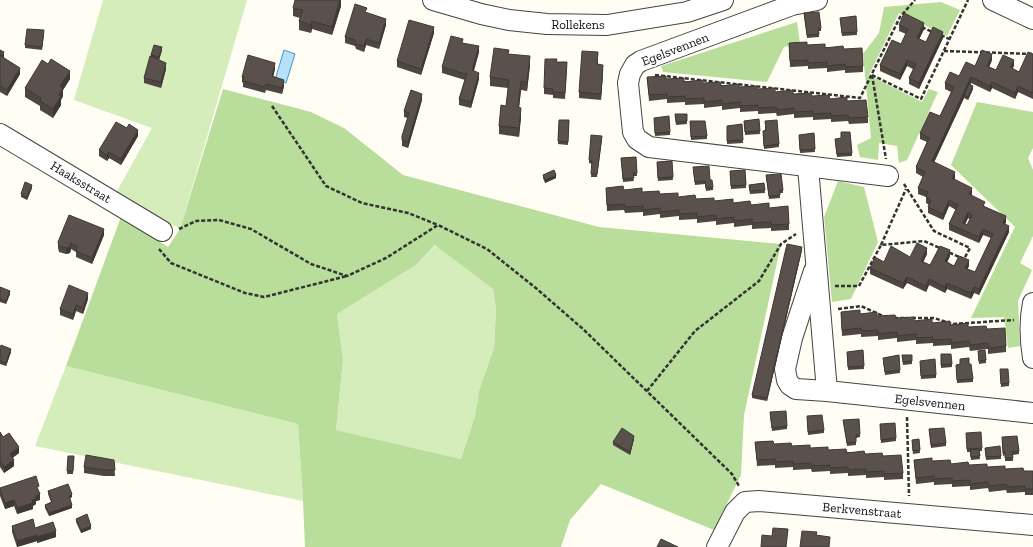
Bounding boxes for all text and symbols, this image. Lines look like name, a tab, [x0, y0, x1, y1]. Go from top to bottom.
street label: Rollekens	[551, 17, 605, 32]
street label: Egelsvennen	[639, 29, 711, 69]
street label: Haaksstraat	[48, 158, 114, 206]
street label: Egelsvennen	[894, 391, 967, 413]
street label: Berkvenstraat	[822, 499, 902, 521]

